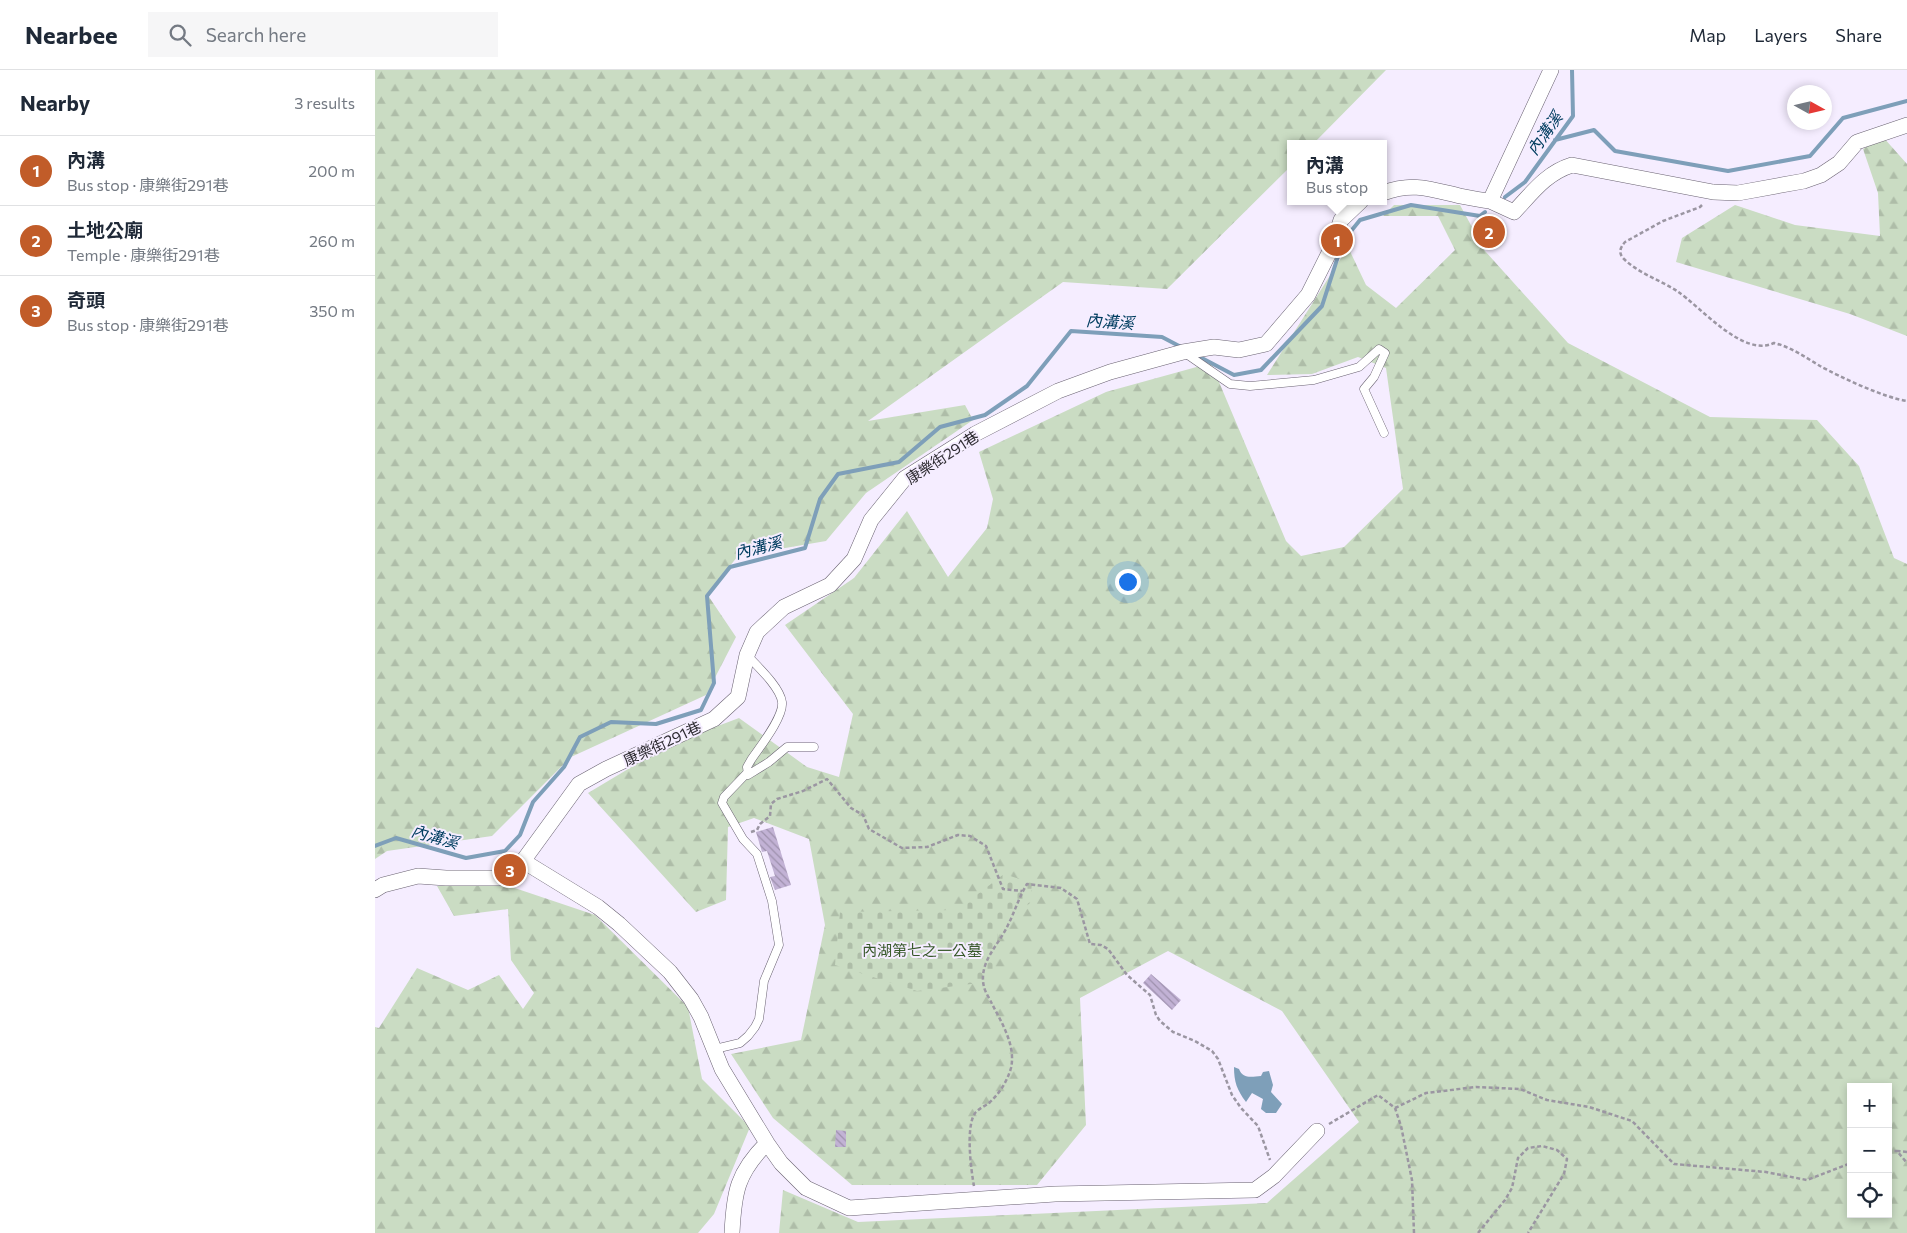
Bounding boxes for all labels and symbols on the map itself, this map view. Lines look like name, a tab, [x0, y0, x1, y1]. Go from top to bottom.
north arrow	[1787, 85, 1832, 130]
water label: 內溝溪	[1522, 106, 1567, 158]
pin: 2	[1473, 213, 1505, 251]
pin: 1	[1321, 221, 1353, 259]
water label: 內溝溪	[1085, 310, 1137, 332]
street label: 康樂街291巷	[902, 427, 982, 487]
water label: 內溝溪	[732, 531, 786, 562]
your location	[1115, 569, 1141, 595]
street label: 康樂街291巷	[620, 717, 704, 769]
water label: 內溝溪	[409, 820, 463, 852]
pin: 3	[494, 851, 526, 889]
park label: 內湖第七之一公墓	[862, 941, 982, 959]

